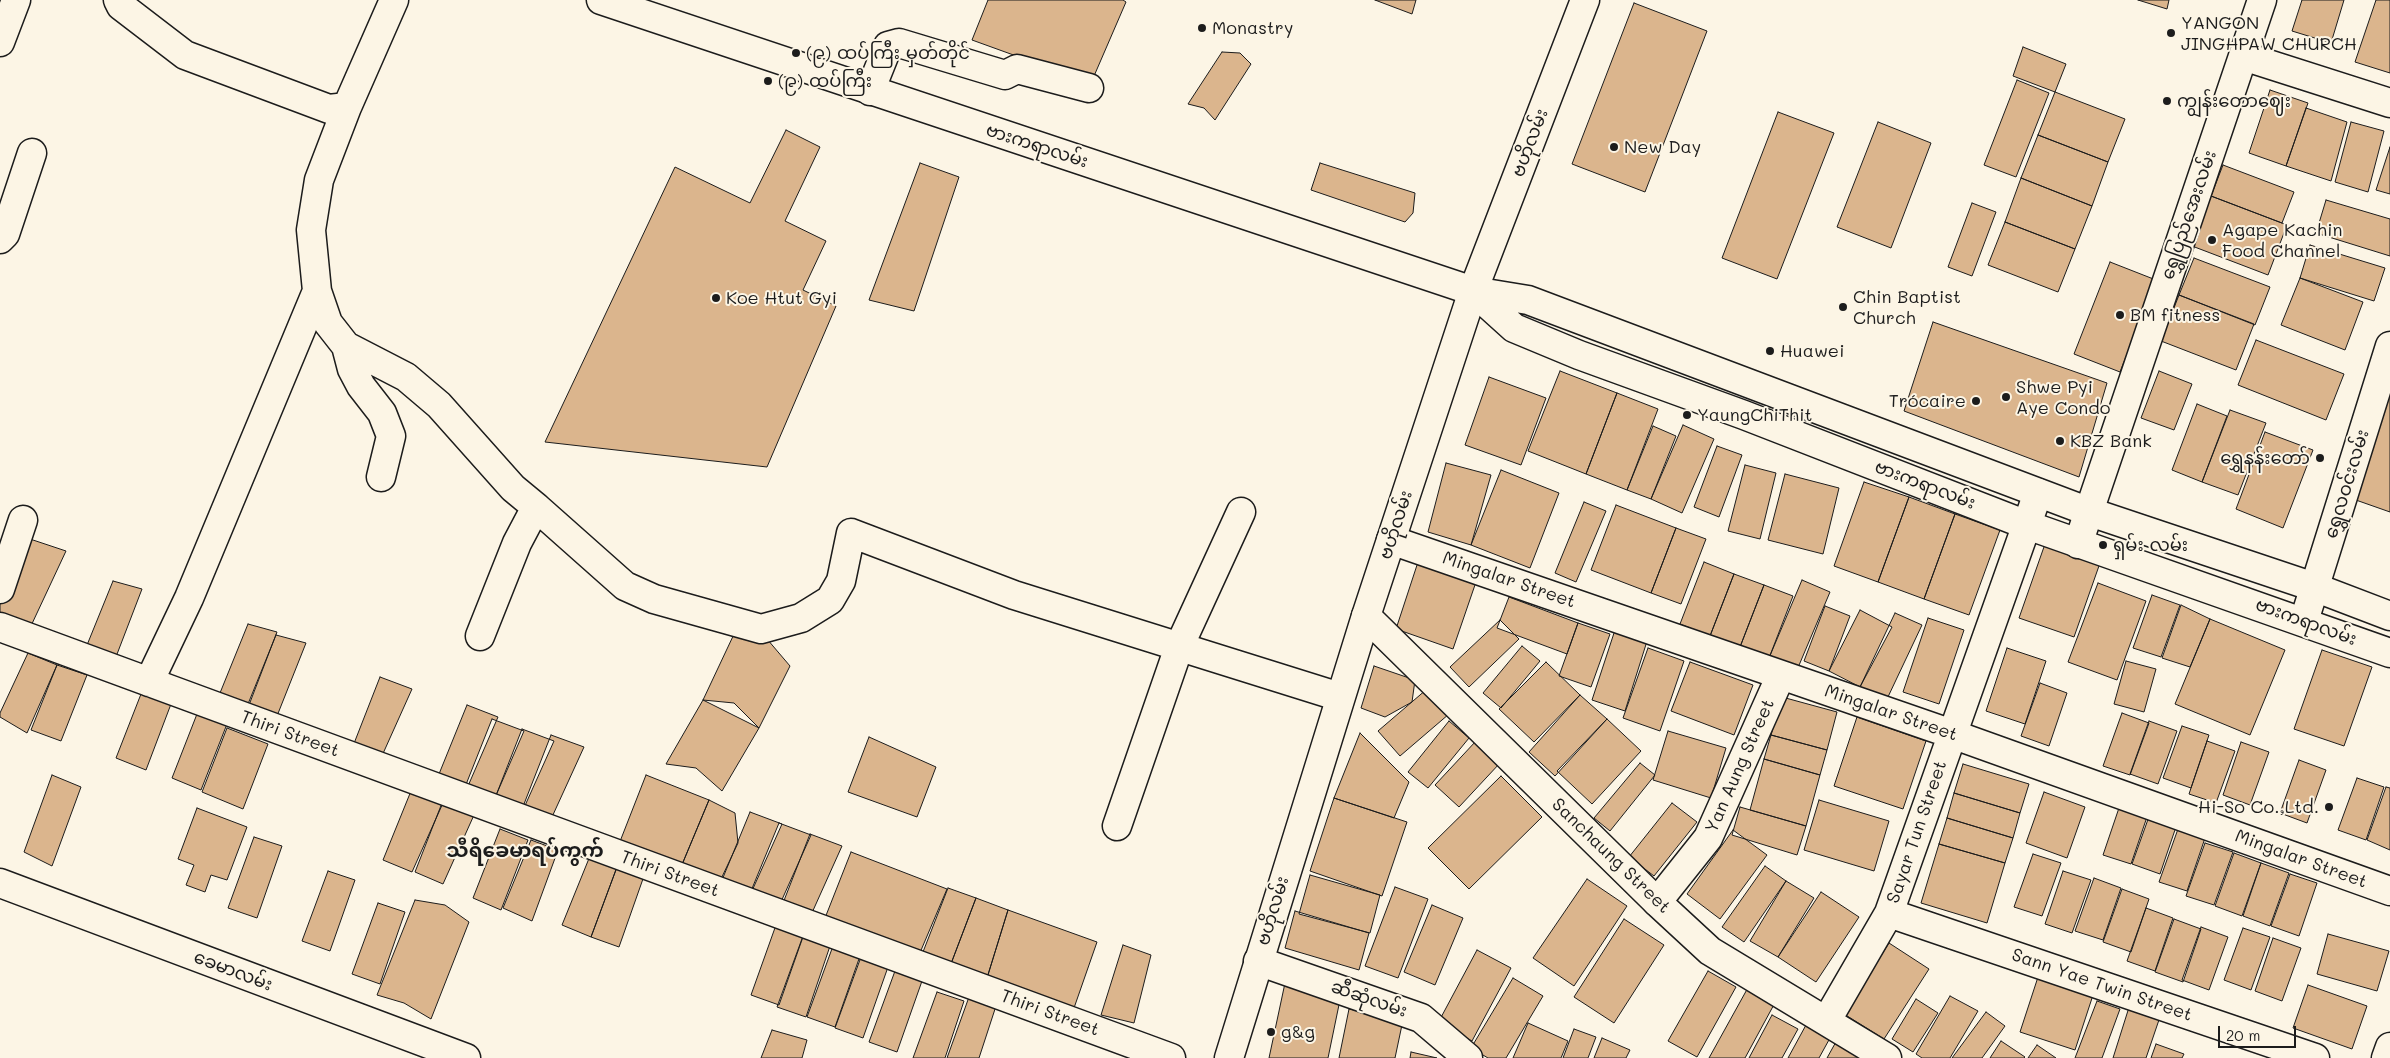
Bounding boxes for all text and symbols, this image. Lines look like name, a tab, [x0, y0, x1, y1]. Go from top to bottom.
place label: YANGON JINGHPAW CHURCH	[2181, 12, 2357, 54]
place label: Monastry	[1212, 17, 1293, 39]
marker: Monastry	[1196, 22, 1208, 34]
marker: YANGON JINGHPAW CHURCH	[2165, 27, 2177, 39]
place label: (၉) ထပ်ကြီး မှတ်တိုင်	[806, 42, 970, 64]
marker: (၉) ထပ်ကြီး မှတ်တိုင်	[790, 47, 802, 59]
place label: (၉) ထပ်ကြီး	[778, 70, 872, 92]
marker: (၉) ထပ်ကြီး	[762, 75, 774, 87]
place label: ကျွန်းတောဈေး	[2177, 90, 2291, 112]
marker: ကျွန်းတောဈေး	[2161, 95, 2173, 107]
street label: ဗဟိုလမ်း	[1507, 106, 1553, 180]
street label: ဗားကရာလမ်း	[983, 119, 1091, 173]
place label: New Day	[1624, 136, 1701, 158]
marker: New Day	[1608, 141, 1620, 153]
street label: ရွှေပြည်အေးလမ်း	[2157, 148, 2221, 282]
place label: Agape Kachin Food Channel	[2222, 219, 2342, 262]
marker: Agape Kachin Food Channel	[2206, 234, 2218, 246]
place label: Chin Baptist Church	[1853, 286, 1961, 328]
place label: Koe Htut Gyi	[726, 287, 837, 309]
marker: Koe Htut Gyi	[710, 292, 722, 304]
marker: Chin Baptist Church	[1837, 301, 1849, 313]
place label: BM fitness	[2130, 304, 2220, 326]
marker: BM fitness	[2114, 309, 2126, 321]
place label: Huawei	[1780, 340, 1845, 362]
marker: Huawei	[1764, 345, 1776, 357]
place label: Shwe Pyi Aye Condo	[2016, 376, 2110, 418]
place label: Trócaire	[1889, 390, 1966, 412]
marker: Shwe Pyi Aye Condo	[2000, 391, 2012, 403]
marker: Trócaire	[1970, 395, 1982, 407]
place label: YaungChiThit	[1697, 404, 1812, 426]
marker: YaungChiThit	[1681, 409, 1693, 421]
street label: ရွှေလဝင်းလမ်း	[2320, 427, 2374, 541]
place label: KBZ Bank	[2070, 430, 2152, 452]
marker: KBZ Bank	[2054, 435, 2066, 447]
place label: ရွှေနန်းတော်	[2220, 447, 2310, 469]
marker: ရွှေနန်းတော်	[2314, 452, 2326, 464]
street label: ဗားကရာလမ်း	[1872, 456, 1978, 514]
street label: ဗဟိုလမ်း	[1375, 488, 1417, 562]
place label: ရှမ်း လမ်း	[2113, 534, 2188, 556]
marker: ရှမ်း လမ်း	[2097, 539, 2109, 551]
street label: Mingalar Street	[1440, 547, 1578, 613]
street label: ဗားကရာလမ်း	[2252, 594, 2360, 650]
street label: Mingalar Street	[1822, 680, 1960, 746]
street label: Yan Aung Street	[1701, 696, 1779, 836]
street label: Thiri Street	[238, 706, 342, 762]
street label: Sayar Tun Street	[1882, 758, 1952, 906]
street label: Sanchaung Street	[1547, 794, 1675, 918]
place label: Hi-So Co.,Ltd.	[2198, 796, 2319, 818]
marker: Hi-So Co.,Ltd.	[2323, 801, 2335, 813]
street label: Mingalar Street	[2232, 825, 2370, 893]
district label: သီရိခေမာရပ်ကွက်	[446, 839, 604, 863]
street label: Thiri Street	[618, 846, 722, 902]
street label: ဗဟိုလမ်း	[1252, 874, 1294, 948]
street label: Sann Yae Twin Street	[2009, 944, 2195, 1026]
street label: ခေမာလမ်း	[191, 946, 275, 996]
street label: ဆီဆုံလမ်း	[1328, 976, 1410, 1022]
street label: Thiri Street	[998, 985, 1102, 1041]
scale bar	[2220, 1016, 2298, 1048]
place label: g&g	[1281, 1021, 1315, 1043]
text: 20 m	[2226, 1025, 2260, 1045]
marker: g&g	[1265, 1026, 1277, 1038]

